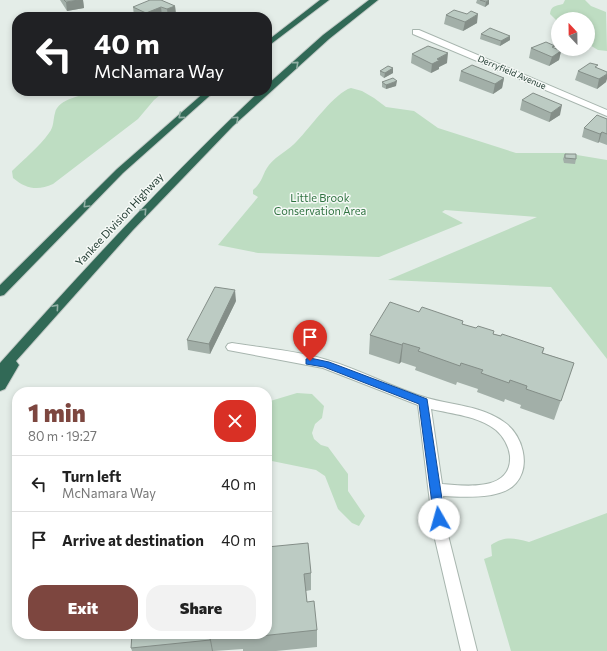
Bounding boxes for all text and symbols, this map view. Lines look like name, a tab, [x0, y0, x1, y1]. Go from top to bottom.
north arrow	[551, 12, 595, 56]
map controls	[551, 12, 595, 56]
text: 40 m	[94, 26, 160, 60]
icon: left	[28, 28, 80, 80]
street label: Derryfield Avenue	[476, 53, 548, 91]
text: McNamara Way	[94, 60, 224, 82]
one-way arrow	[291, 61, 299, 68]
one-way arrow	[179, 112, 186, 119]
one-way arrow	[231, 116, 239, 124]
street label: Yankee Division Highway	[72, 169, 166, 268]
park label: Little Brook Conservation Area	[274, 191, 366, 217]
one-way arrow	[83, 200, 91, 208]
one-way arrow	[139, 208, 147, 216]
one-way arrow	[52, 304, 59, 312]
pin	[293, 320, 327, 361]
icon: arrive	[299, 326, 321, 348]
text: 1 min	[28, 398, 86, 427]
button: close	[214, 400, 256, 442]
text: 80 m · 19:27	[28, 428, 97, 444]
text: Turn left	[62, 467, 121, 485]
icon: left	[28, 473, 50, 495]
text: 40 m	[221, 475, 256, 493]
text: McNamara Way	[62, 485, 156, 501]
position arrow	[418, 498, 460, 540]
icon: arrive	[28, 529, 50, 551]
text: Arrive at destination	[62, 531, 204, 549]
text: 40 m	[221, 531, 256, 549]
button: Exit	[28, 585, 138, 631]
button: Share	[146, 585, 256, 631]

